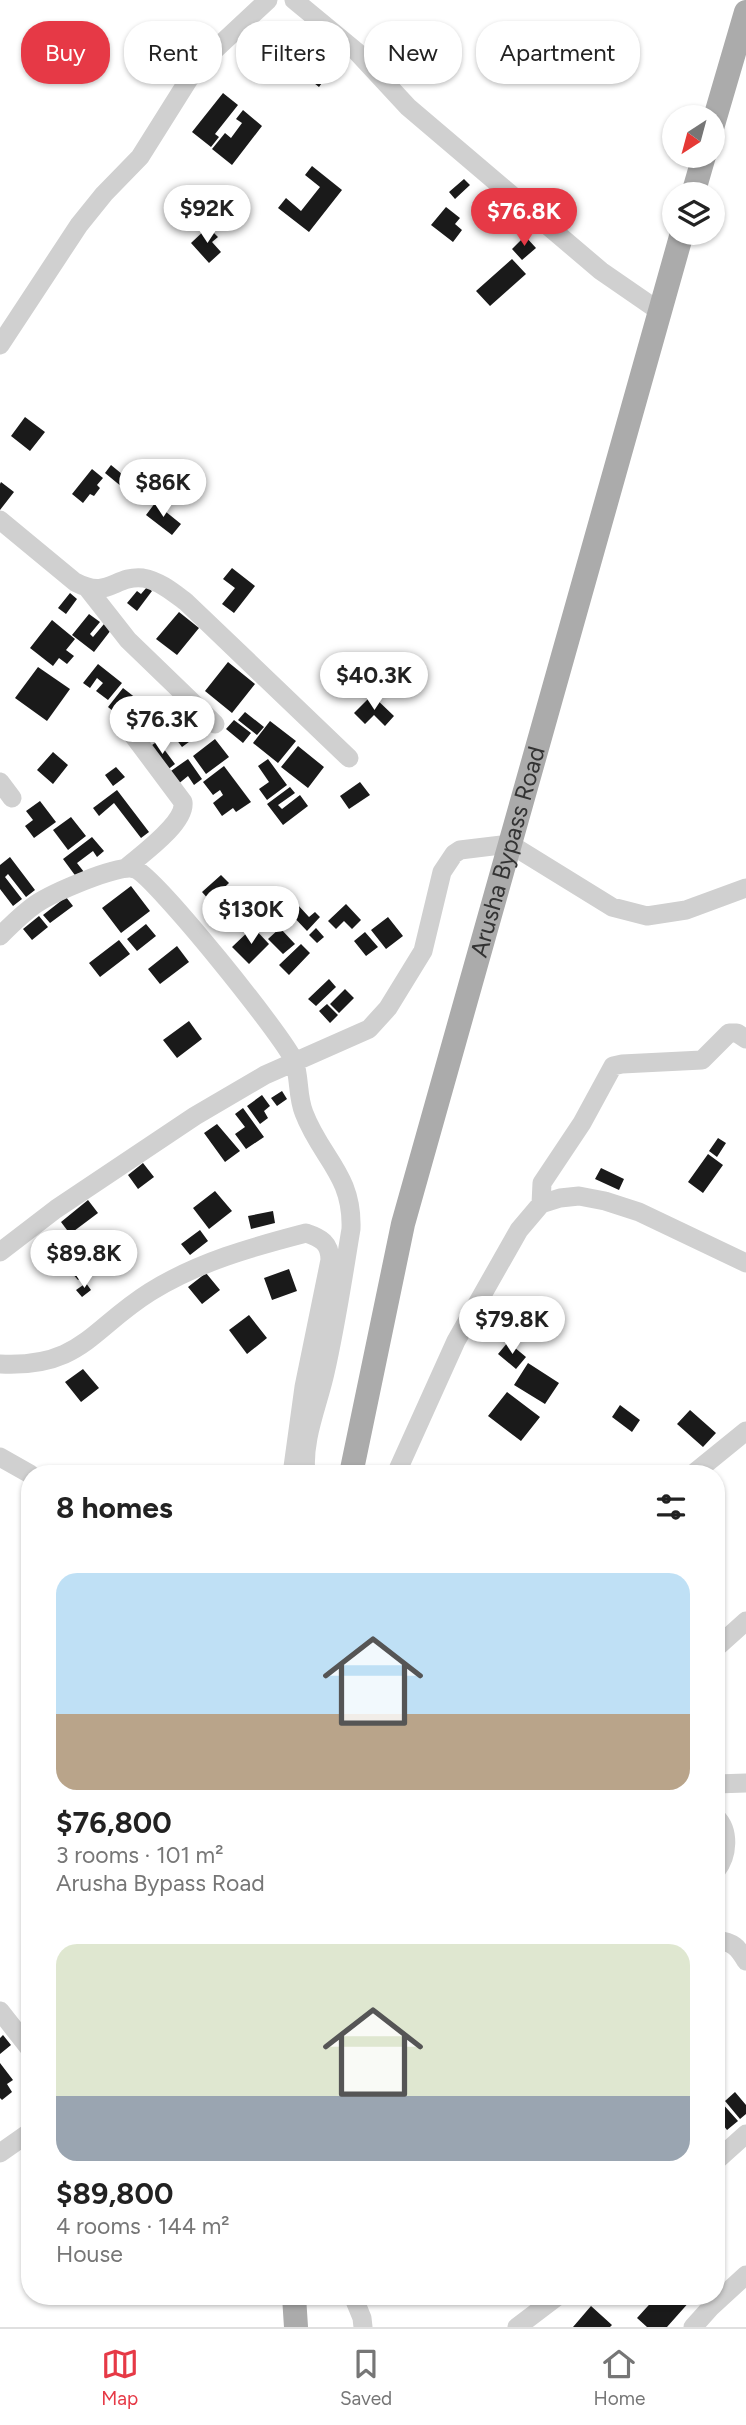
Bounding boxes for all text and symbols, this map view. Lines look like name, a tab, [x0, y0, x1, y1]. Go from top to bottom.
chip: Buy	[21, 21, 110, 84]
chip: Rent	[124, 21, 222, 84]
chip: Filters	[236, 21, 350, 84]
chip: New	[364, 21, 462, 84]
chip: Apartment	[476, 21, 640, 84]
north arrow	[662, 105, 724, 168]
map controls	[662, 105, 725, 245]
button: layers	[662, 182, 725, 245]
pin: $92K	[166, 186, 248, 245]
pin: $76.8K	[467, 188, 581, 248]
text: $92K	[180, 194, 234, 222]
text: $76.8K	[487, 197, 561, 225]
pin: $86K	[122, 460, 204, 519]
text: $86K	[135, 468, 191, 496]
pin: $40.3K	[317, 652, 431, 712]
text: $40.3K	[336, 661, 412, 689]
pin: $76.3K	[105, 696, 219, 756]
text: $76.3K	[126, 705, 198, 733]
street label: Arusha Bypass Road	[464, 743, 551, 960]
pin: $130K	[202, 886, 300, 946]
text: $130K	[218, 895, 284, 923]
pin: $89.8K	[27, 1230, 141, 1290]
text: $89.8K	[46, 1239, 122, 1267]
pin: $79.8K	[455, 1296, 569, 1356]
text: $79.8K	[475, 1305, 549, 1333]
icon: filters	[652, 1488, 690, 1526]
text: 8 homes	[56, 1489, 173, 1526]
icon: home	[310, 1618, 436, 1744]
text: $76,800	[56, 1804, 172, 1841]
text: 3 rooms · 101 m²	[56, 1841, 223, 1869]
text: Arusha Bypass Road	[56, 1869, 265, 1897]
icon: home	[310, 1989, 436, 2115]
text: $89,800	[56, 2175, 173, 2212]
text: 4 rooms · 144 m²	[56, 2212, 230, 2240]
text: House	[56, 2240, 123, 2268]
tab: Map	[101, 2345, 139, 2410]
tab: Saved	[340, 2345, 392, 2410]
tab: Home	[594, 2345, 645, 2410]

